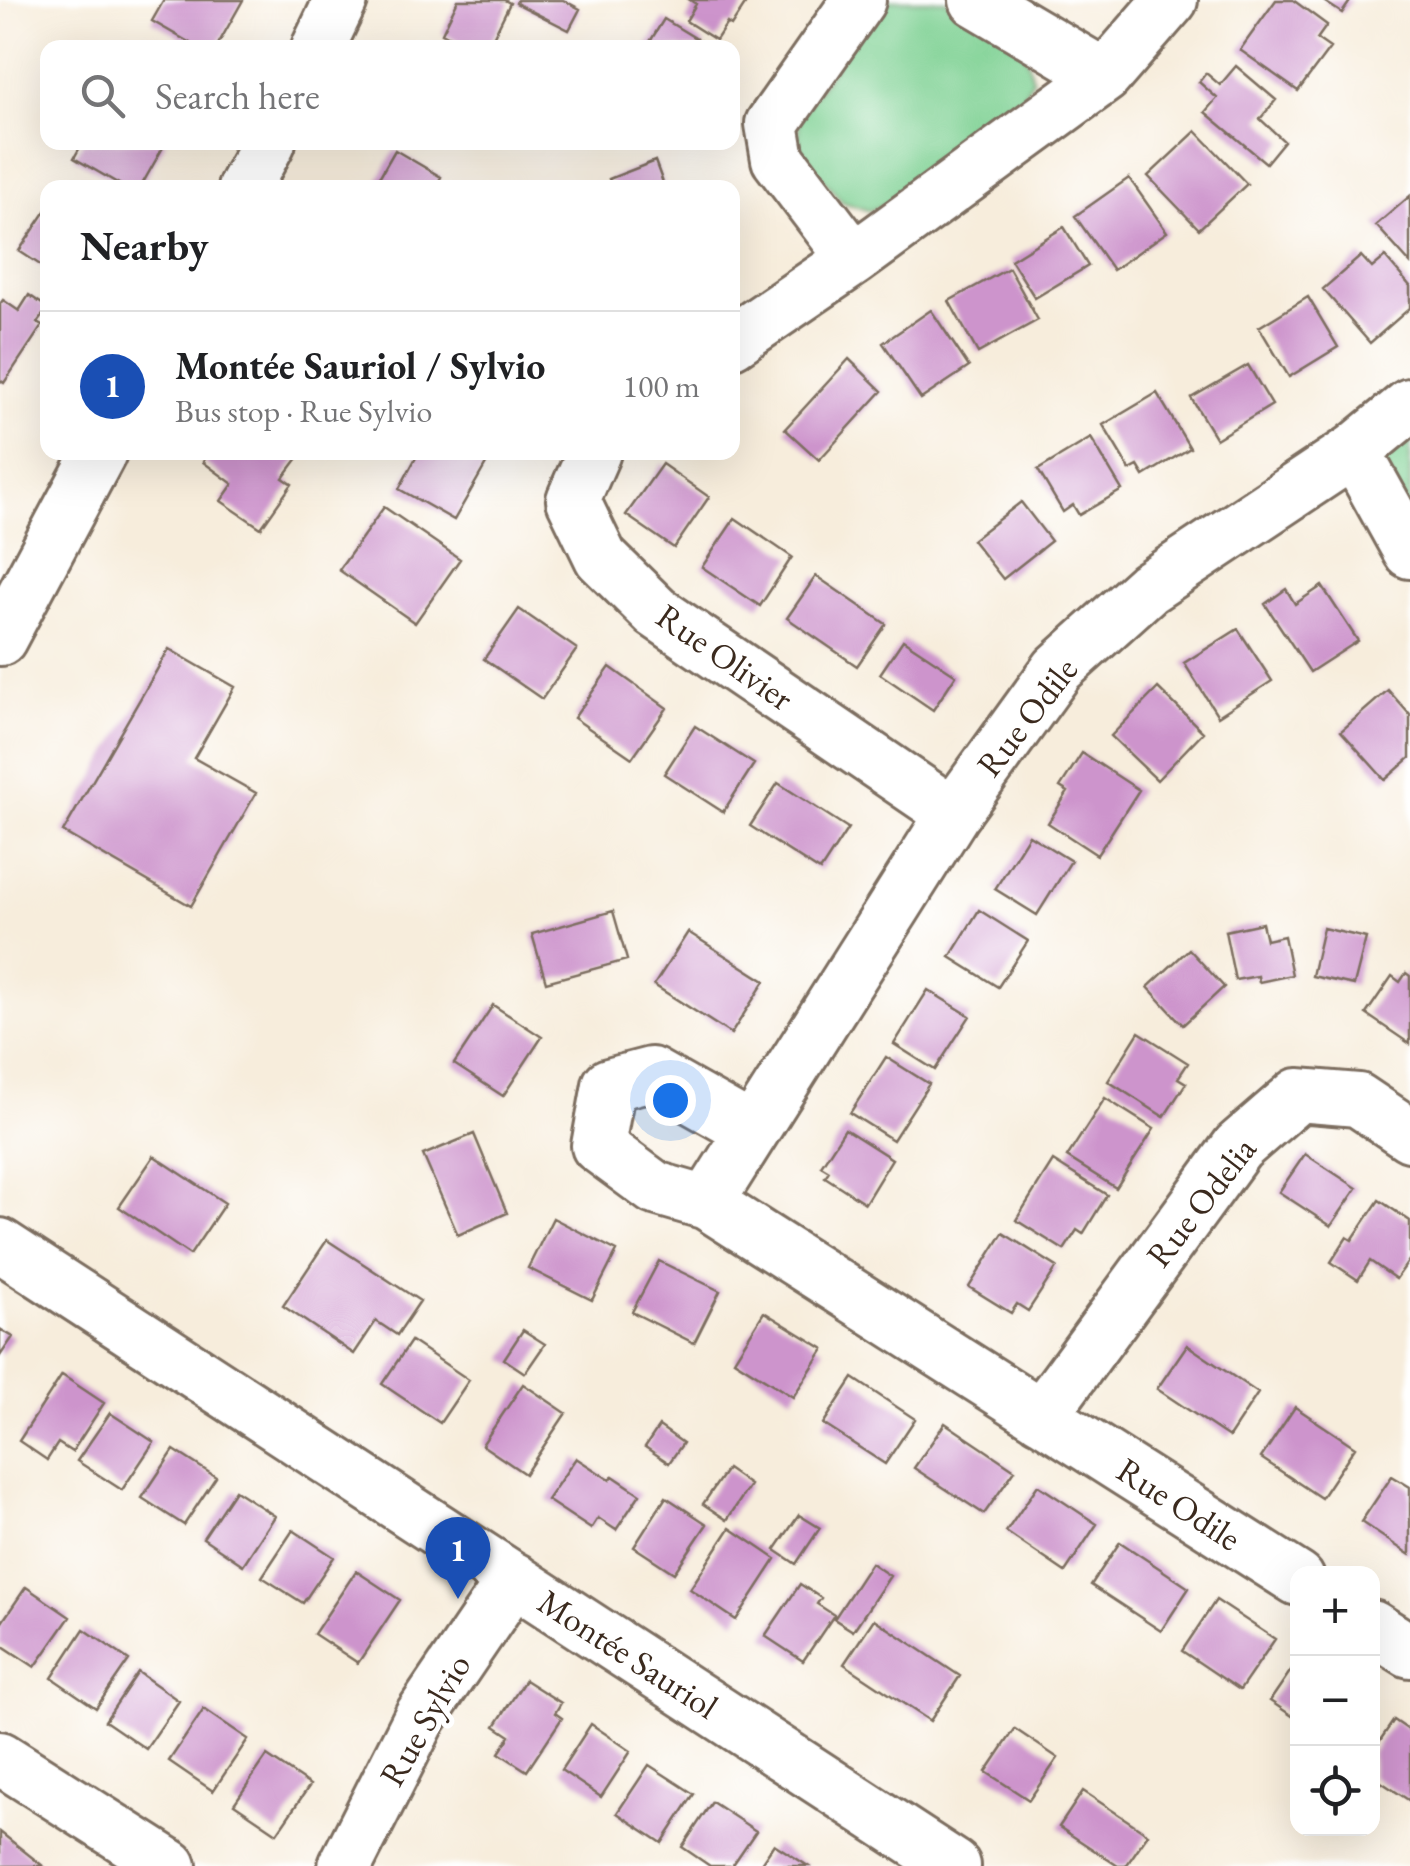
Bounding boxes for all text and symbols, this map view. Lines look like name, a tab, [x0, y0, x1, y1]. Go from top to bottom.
search box	[40, 40, 740, 150]
icon: search	[75, 68, 130, 123]
text: Search here	[155, 71, 320, 120]
text: Nearby	[80, 218, 209, 273]
text: Montée Sauriol / Sylvio	[175, 341, 545, 390]
text: 1	[104, 365, 121, 407]
text: 100 m	[623, 365, 700, 407]
text: Bus stop · Rue Sylvio	[175, 390, 432, 432]
street label: Rue Olivier	[648, 593, 803, 720]
street label: Rue Odile	[966, 648, 1087, 785]
your location	[645, 1075, 696, 1126]
street label: Rue Odelia	[1136, 1128, 1265, 1276]
street label: Rue Odile	[1109, 1447, 1250, 1560]
pin: 1	[426, 1516, 490, 1599]
map controls	[1290, 1566, 1380, 1836]
button: +	[1290, 1566, 1380, 1656]
street label: Montée Sauriol	[530, 1579, 727, 1728]
street label: Rue Sylvio	[369, 1646, 480, 1794]
button: −	[1290, 1656, 1380, 1746]
button: locate	[1290, 1746, 1380, 1836]

